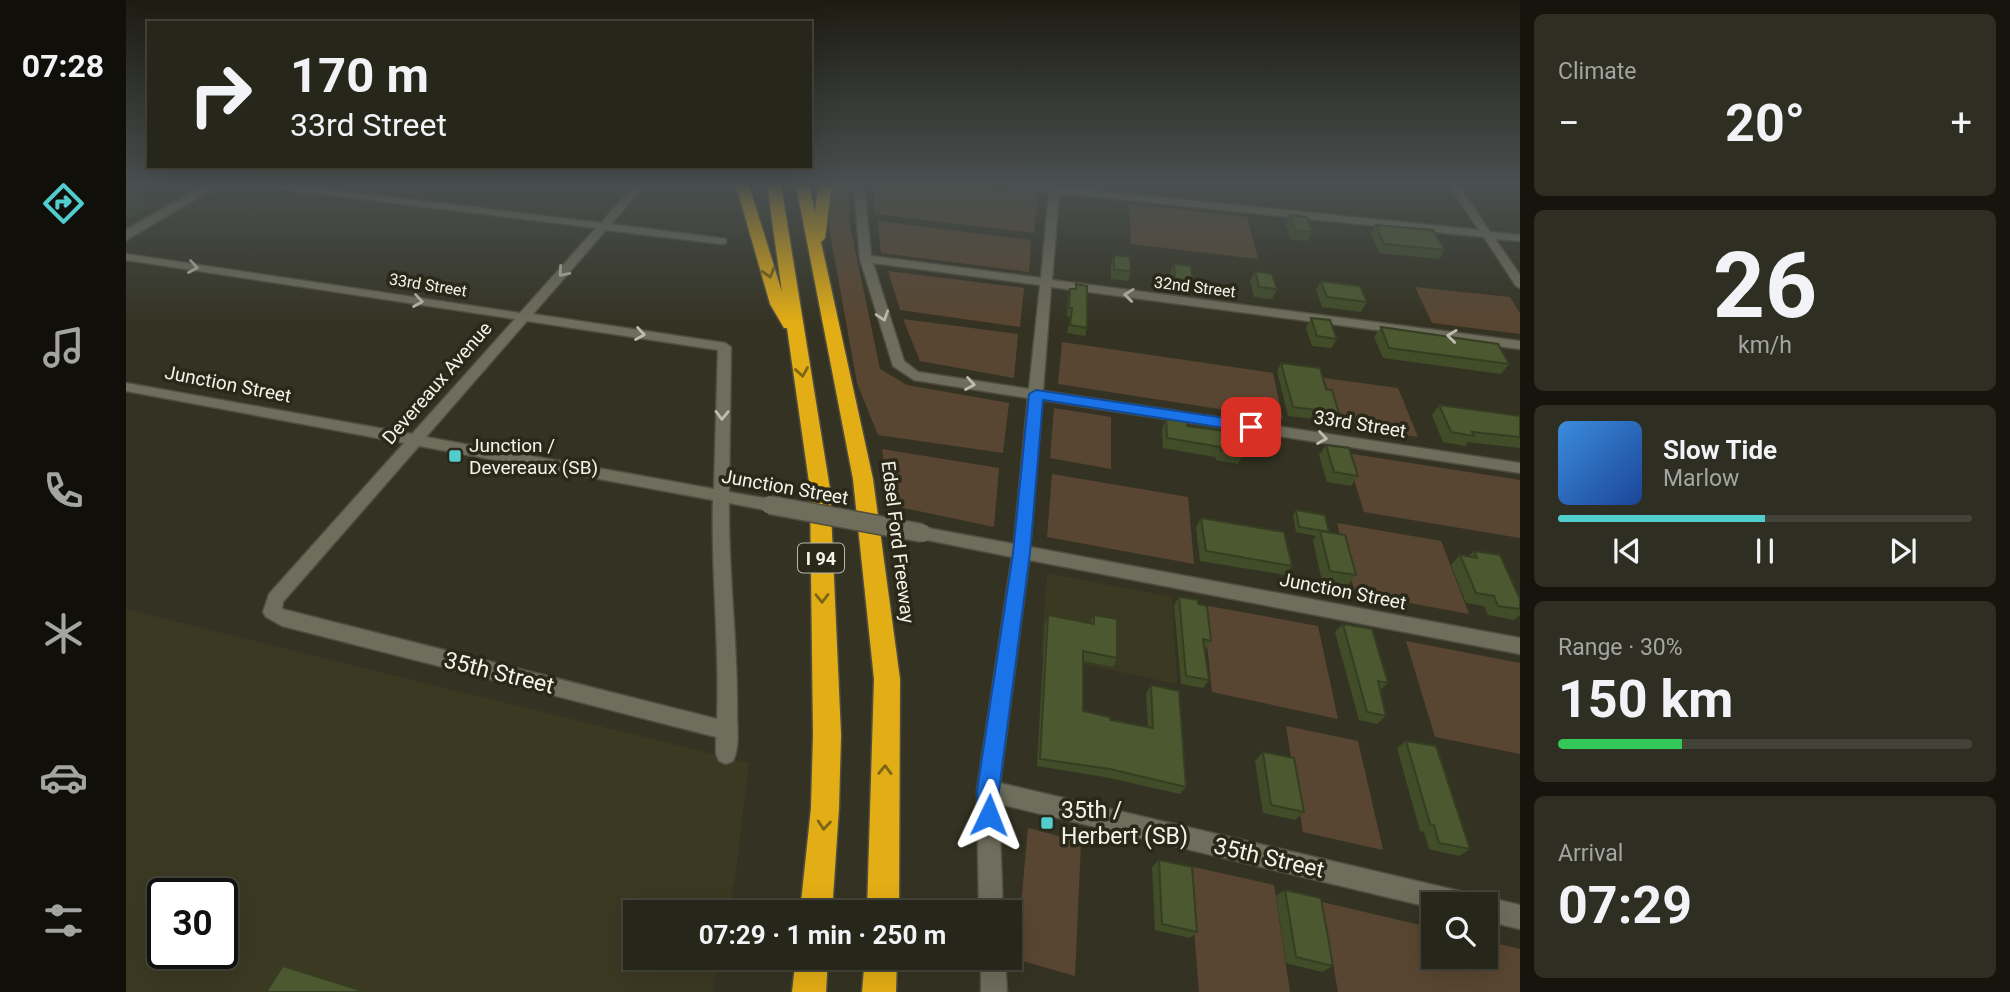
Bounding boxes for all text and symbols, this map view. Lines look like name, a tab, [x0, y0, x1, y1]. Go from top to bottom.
text: 07:28	[22, 47, 104, 85]
text: 170 m	[290, 47, 429, 104]
icon: right	[175, 49, 266, 140]
text: Climate	[1558, 58, 1637, 85]
text: 20°	[1725, 93, 1805, 154]
text: −	[1558, 101, 1580, 145]
text: +	[1950, 101, 1972, 145]
text: 33rd Street	[290, 106, 447, 144]
icon: directions	[39, 179, 88, 228]
text: 26	[1713, 233, 1817, 339]
one-way arrow	[188, 259, 199, 274]
one-way arrow	[559, 264, 571, 277]
one-way arrow	[761, 267, 776, 279]
street label: 33rd Street	[388, 269, 468, 301]
street label: 32nd Street	[1153, 273, 1237, 301]
one-way arrow	[1124, 287, 1135, 302]
one-way arrow	[413, 293, 424, 308]
one-way arrow	[875, 309, 889, 322]
street label: Devereaux Avenue	[377, 317, 497, 449]
icon: music	[39, 323, 88, 372]
one-way arrow	[634, 327, 645, 342]
one-way arrow	[1446, 329, 1458, 344]
text: km/h	[1738, 332, 1792, 359]
street label: Junction Street	[163, 360, 293, 408]
one-way arrow	[795, 366, 810, 378]
one-way arrow	[964, 377, 976, 392]
pin	[1221, 397, 1281, 457]
street label: 33rd Street	[1312, 405, 1408, 443]
icon: arrive	[1232, 408, 1270, 446]
one-way arrow	[715, 410, 730, 421]
one-way arrow	[1316, 430, 1327, 445]
place label: Junction / Devereaux (SB)	[469, 434, 598, 479]
text: Slow Tide	[1663, 435, 1777, 465]
marker: Junction / Devereaux (SB)	[447, 448, 463, 464]
street label: Edsel Ford Freeway	[877, 459, 919, 625]
street label: Junction Street	[720, 465, 850, 509]
text: Marlow	[1663, 465, 1739, 492]
icon: phone	[39, 466, 88, 515]
icon: previous	[1608, 532, 1646, 570]
icon: pause	[1746, 532, 1784, 570]
icon: next	[1884, 532, 1922, 570]
road number: I 94	[798, 544, 844, 572]
street label: Junction Street	[1278, 567, 1408, 615]
one-way arrow	[814, 593, 830, 604]
icon: climate	[39, 609, 88, 658]
text: Range · 30%	[1558, 634, 1683, 661]
street label: 35th Street	[441, 646, 557, 700]
text: 150 km	[1558, 669, 1733, 730]
icon: car	[39, 753, 88, 802]
one-way arrow	[877, 764, 893, 775]
position arrow	[952, 778, 1026, 852]
place label: 35th / Herbert (SB)	[1061, 797, 1188, 850]
marker: 35th / Herbert (SB)	[1039, 815, 1055, 831]
one-way arrow	[817, 820, 832, 831]
street label: 35th Street	[1211, 832, 1327, 884]
text: Arrival	[1558, 840, 1623, 867]
text: 07:29	[1558, 875, 1692, 936]
speed limit sign: 30	[147, 878, 238, 969]
map controls	[1421, 892, 1498, 969]
button: search	[1421, 892, 1498, 969]
icon: filters	[39, 896, 88, 945]
text: 07:29 · 1 min · 250 m	[699, 920, 946, 950]

